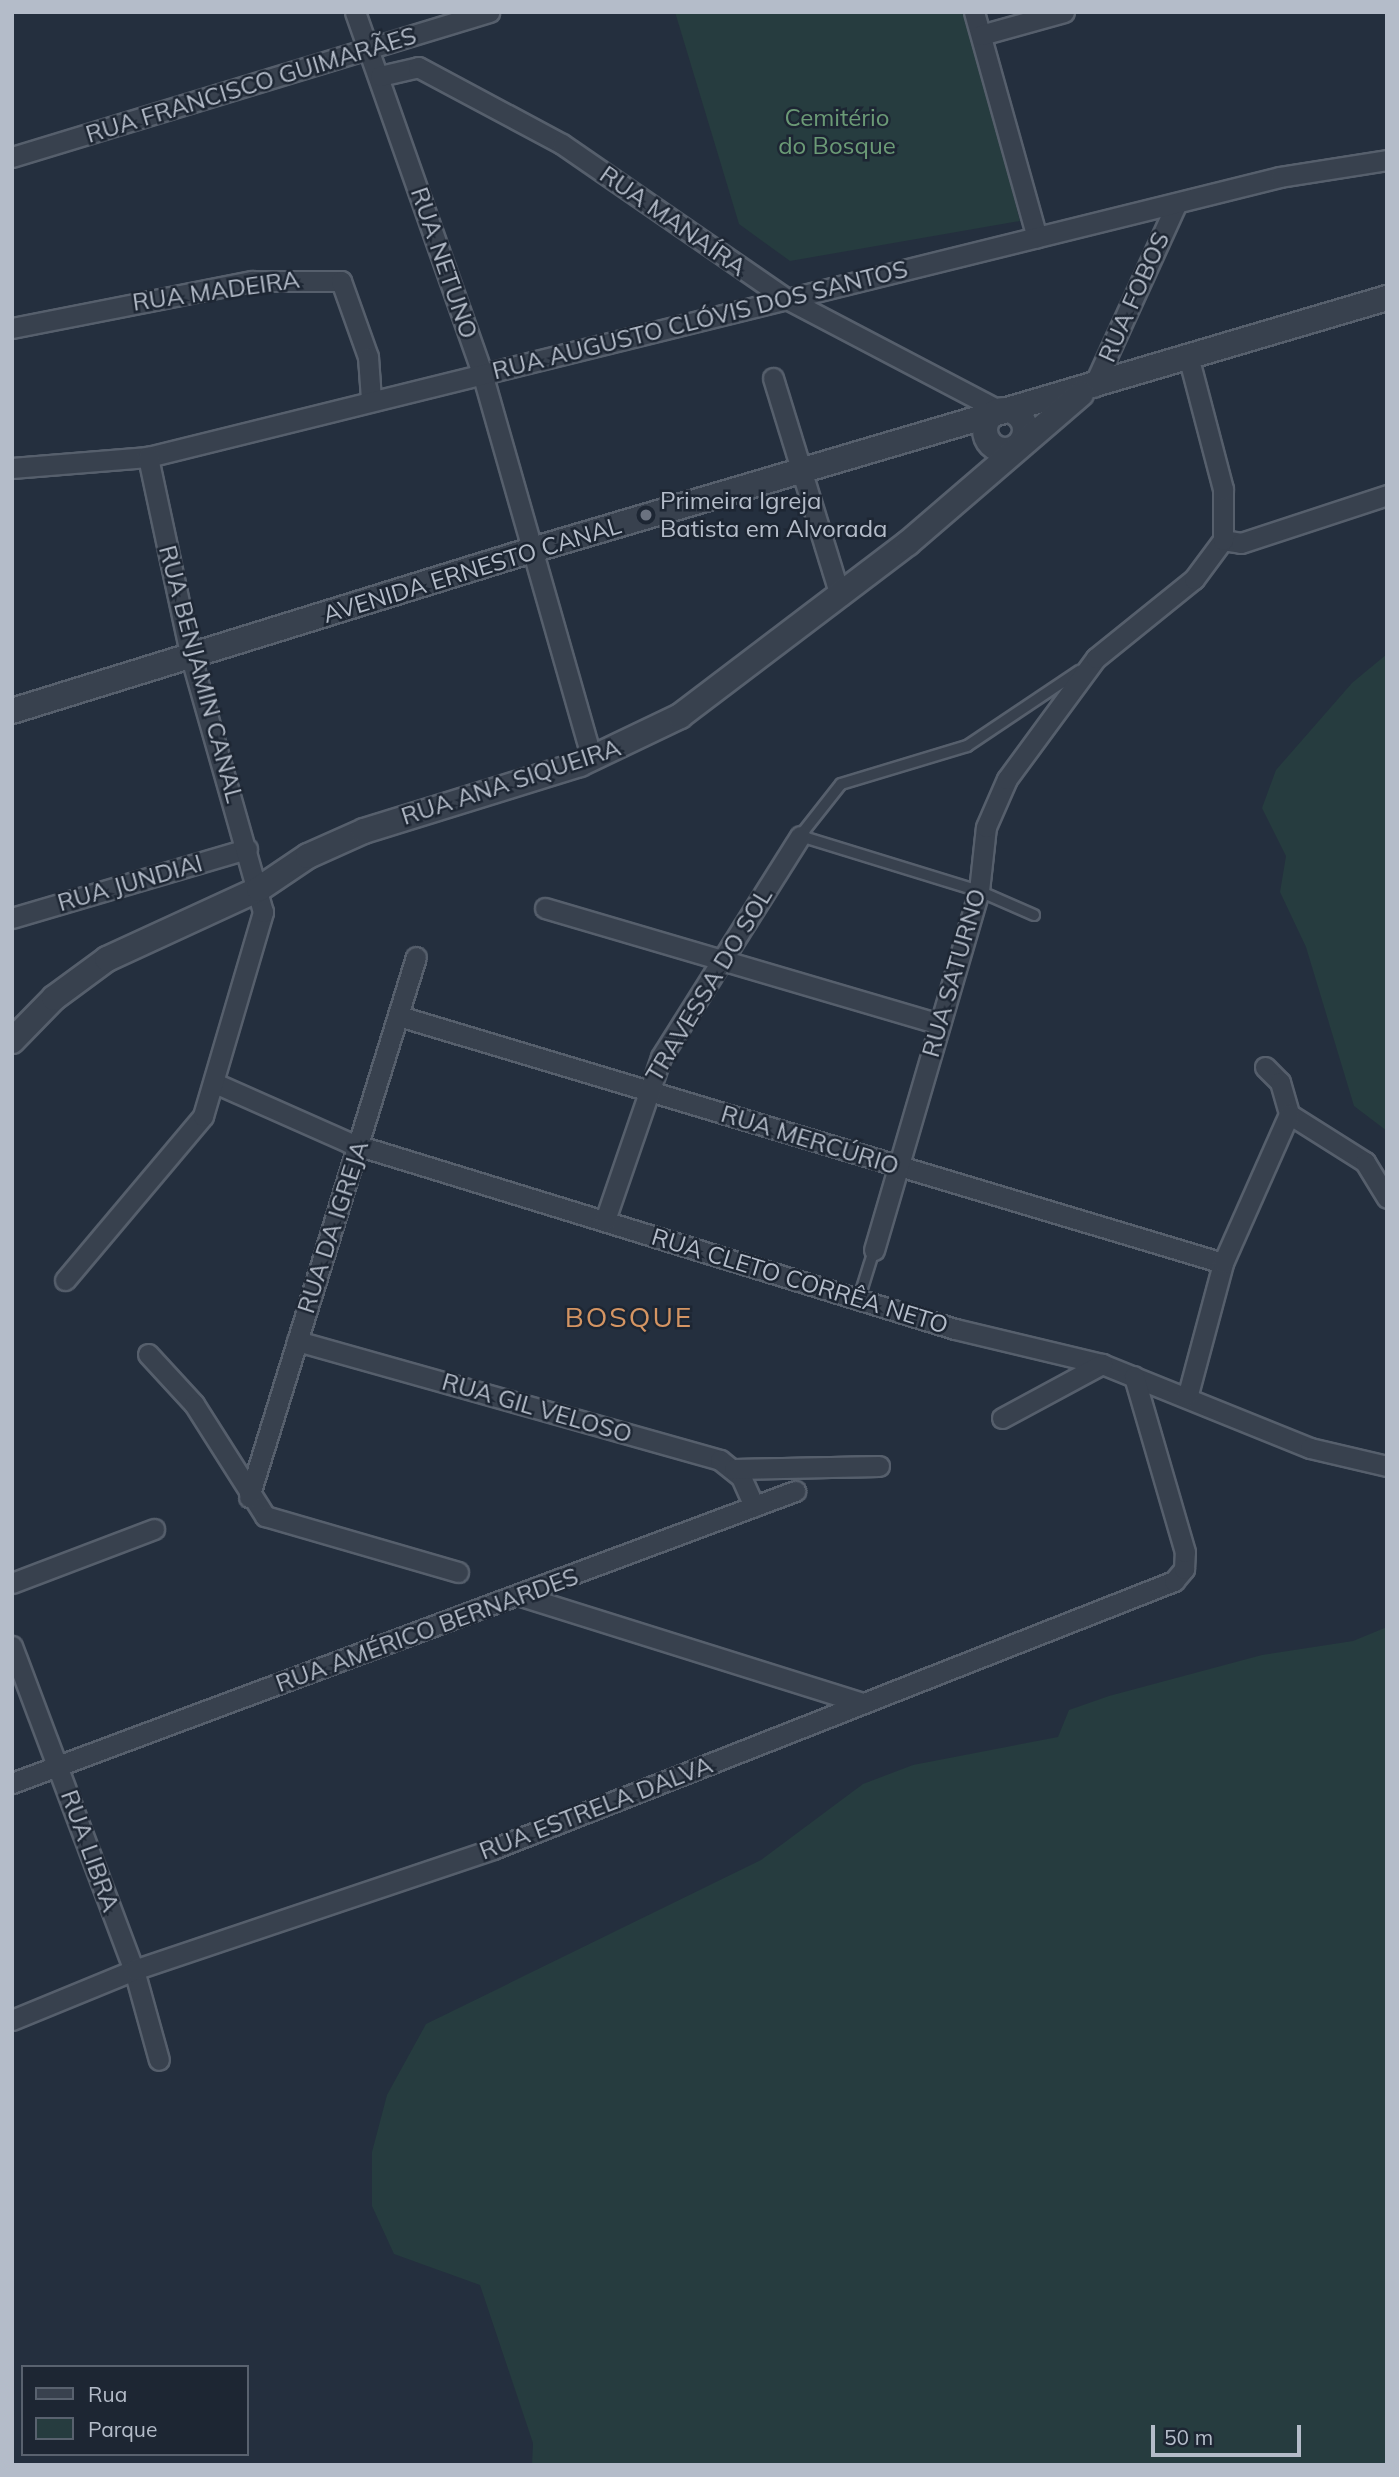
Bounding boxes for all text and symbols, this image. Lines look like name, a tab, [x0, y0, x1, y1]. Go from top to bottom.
street label: RUA FRANCISCO GUIMARÃES	[82, 21, 420, 149]
park label: Cemitério do Bosque	[778, 104, 896, 160]
street label: RUA MANAÍRA	[594, 160, 752, 282]
street label: RUA NETUNO	[405, 184, 483, 342]
street label: RUA FOBOS	[1093, 228, 1175, 366]
street label: RUA AUGUSTO CLÓVIS DOS SANTOS	[489, 254, 911, 386]
street label: RUA MADEIRA	[131, 265, 301, 317]
place label: Primeira Igreja Batista em Alvorada	[660, 487, 887, 543]
marker: Primeira Igreja Batista em Alvorada	[638, 507, 654, 523]
street label: AVENIDA ERNESTO CANAL	[319, 511, 625, 629]
street label: RUA BENJAMIN CANAL	[153, 542, 249, 806]
street label: RUA ANA SIQUEIRA	[398, 733, 624, 831]
street label: RUA JUNDIAI	[54, 849, 206, 917]
street label: TRAVESSA DO SOL	[640, 883, 778, 1087]
street label: RUA SATURNO	[916, 886, 992, 1060]
street label: RUA MERCÚRIO	[718, 1099, 902, 1181]
street label: RUA DA IGREJA	[292, 1137, 374, 1317]
street label: RUA CLETO CORRÊA NETO	[648, 1222, 952, 1340]
district label: BOSQUE	[565, 1300, 693, 1334]
street label: RUA GIL VELOSO	[439, 1367, 635, 1449]
street label: RUA AMÉRICO BERNARDES	[272, 1562, 582, 1698]
street label: RUA ESTRELA DALVA	[475, 1750, 717, 1866]
street label: RUA LIBRA	[55, 1786, 125, 1916]
legend	[21, 2365, 248, 2456]
text: Rua	[88, 2381, 127, 2407]
scale bar	[1154, 2410, 1304, 2454]
text: Parque	[88, 2416, 157, 2442]
text: 50 m	[1164, 2424, 1213, 2450]

